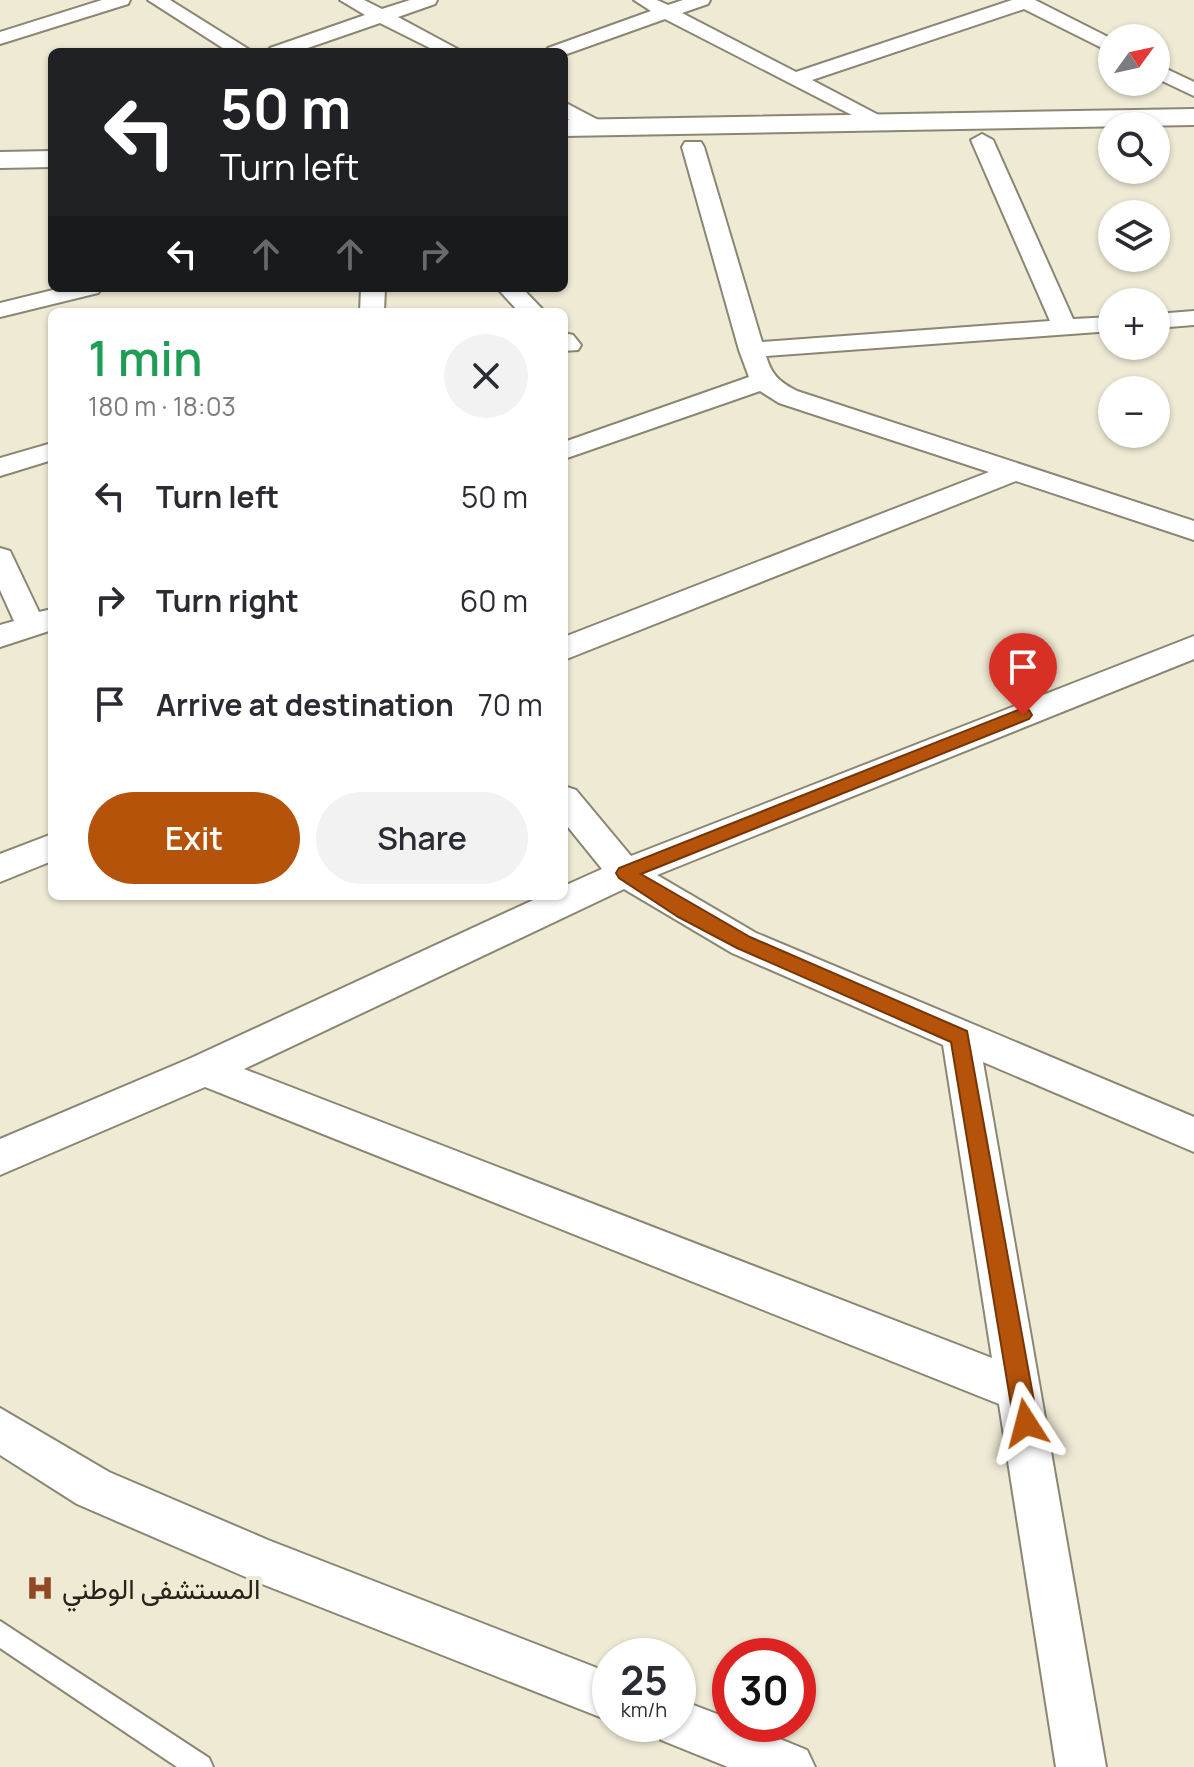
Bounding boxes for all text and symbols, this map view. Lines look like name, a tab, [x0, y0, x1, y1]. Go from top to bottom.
north arrow	[1098, 24, 1170, 96]
map controls	[1098, 24, 1170, 448]
text: 50 m	[220, 69, 351, 146]
icon: left	[88, 80, 192, 184]
button: search	[1098, 112, 1170, 184]
text: Turn left	[220, 142, 359, 191]
button: layers	[1098, 200, 1170, 272]
icon: left	[160, 232, 204, 276]
icon: ahead	[244, 232, 288, 276]
icon: ahead	[328, 232, 372, 276]
icon: right	[412, 232, 456, 276]
button: +	[1098, 288, 1170, 360]
text: 1 min	[88, 325, 202, 390]
button: close	[444, 334, 528, 418]
button: −	[1098, 376, 1170, 448]
text: 180 m · 18:03	[88, 388, 236, 424]
icon: left	[88, 474, 132, 518]
text: Turn left	[156, 476, 279, 517]
text: 50 m	[461, 476, 528, 517]
icon: right	[88, 578, 132, 622]
text: Turn right	[156, 580, 299, 621]
text: 60 m	[460, 580, 528, 621]
pin	[989, 633, 1057, 715]
icon: arrive	[1001, 645, 1045, 689]
icon: arrive	[88, 682, 132, 726]
text: Arrive at destination	[156, 684, 454, 725]
text: 70 m	[478, 684, 543, 725]
button: Exit	[88, 792, 300, 884]
button: Share	[316, 792, 528, 884]
position arrow	[984, 1381, 1068, 1465]
place label: المستشفى الوطني	[62, 1569, 260, 1612]
hospital icon: المستشفى الوطني	[25, 1573, 55, 1603]
speed limit sign: 30	[712, 1638, 816, 1742]
text: 25	[620, 1652, 668, 1707]
text: km/h	[621, 1696, 667, 1723]

